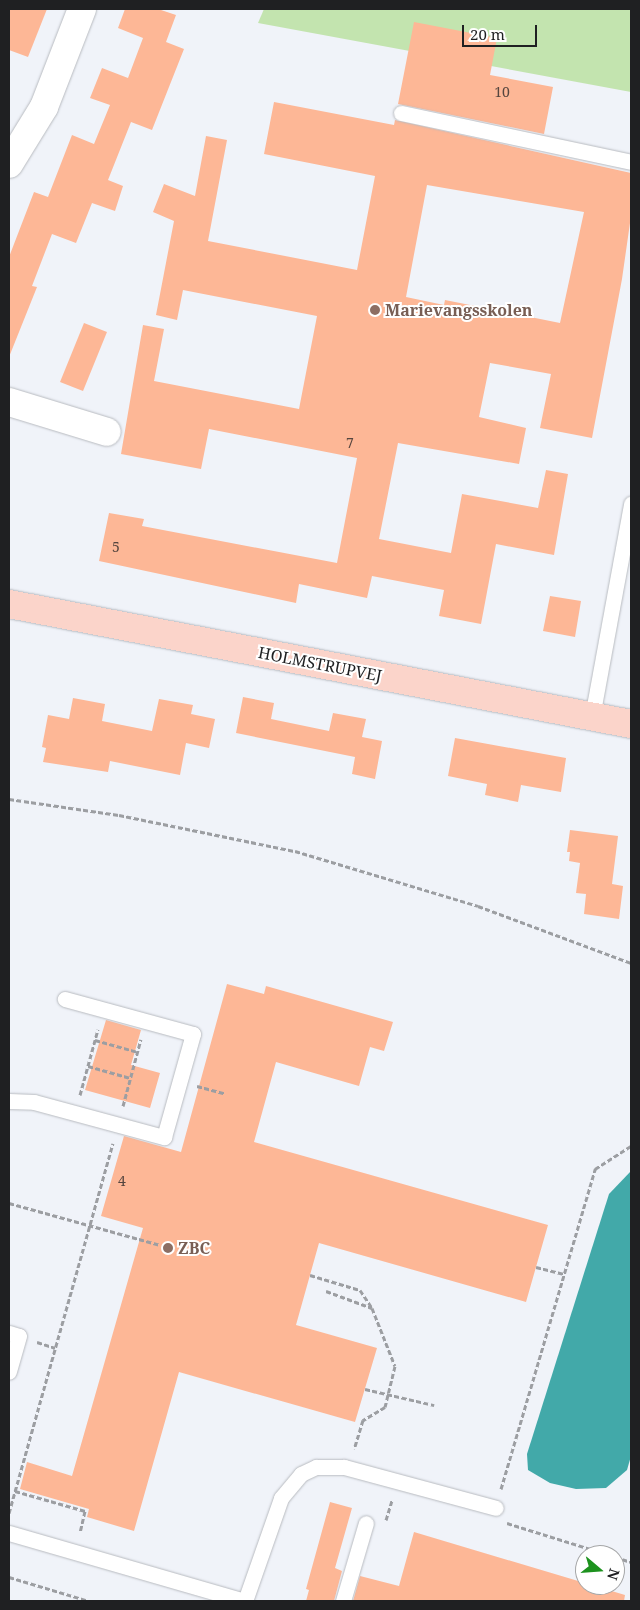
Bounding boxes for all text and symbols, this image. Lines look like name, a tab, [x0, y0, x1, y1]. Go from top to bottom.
scale bar	[465, 15, 540, 47]
text: 20 m	[470, 24, 505, 44]
house number: 10	[494, 84, 510, 100]
place label: Marievangsskolen	[385, 300, 532, 320]
marker: Marievangsskolen	[369, 304, 381, 316]
house number: 7	[346, 435, 354, 451]
house number: 5	[112, 539, 120, 555]
street label: HOLMSTRUPVEJ	[256, 643, 384, 685]
house number: 4	[118, 1173, 126, 1189]
place label: ZBC	[178, 1238, 210, 1258]
marker: ZBC	[162, 1242, 174, 1254]
north arrow	[575, 1545, 625, 1595]
text: N	[603, 1566, 625, 1583]

